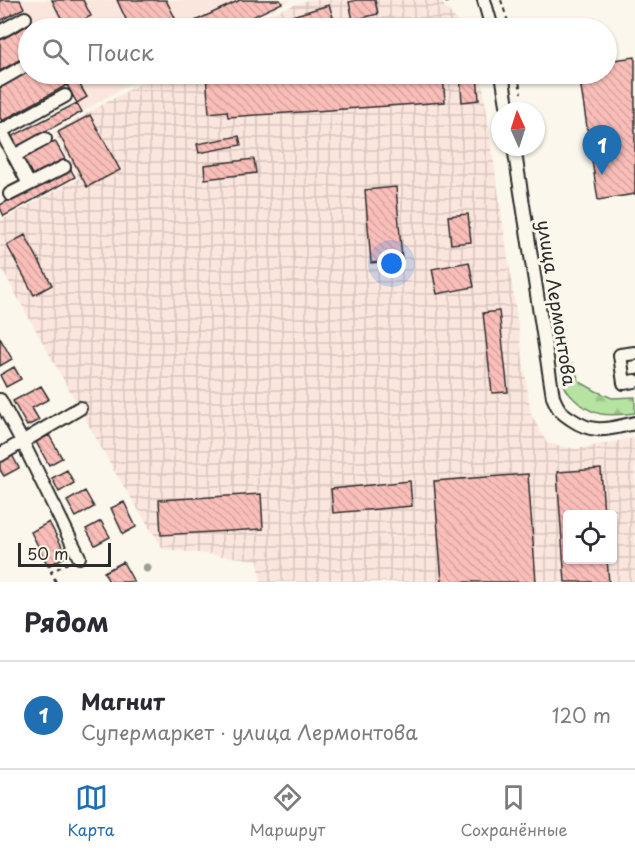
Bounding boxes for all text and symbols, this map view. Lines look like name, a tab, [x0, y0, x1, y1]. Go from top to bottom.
search box	[18, 18, 617, 84]
icon: search	[39, 35, 72, 68]
text: Поиск	[87, 35, 154, 68]
north arrow	[491, 102, 545, 156]
pin: 1	[582, 126, 622, 175]
street label: улица Лермонтова	[531, 218, 584, 388]
your location	[377, 249, 406, 278]
map controls	[563, 510, 617, 564]
button: locate	[563, 510, 617, 564]
scale bar	[18, 540, 111, 568]
text: 50 m	[27, 541, 68, 565]
text: Рядом	[24, 602, 109, 641]
text: Магнит	[81, 684, 165, 717]
text: 1	[39, 700, 48, 730]
text: 120 m	[552, 700, 611, 730]
text: Супермаркет · улица Лермонтова	[81, 717, 418, 747]
tab: Карта	[68, 781, 115, 841]
tab: Маршрут	[250, 781, 325, 841]
tab: Сохранённые	[460, 781, 567, 841]

